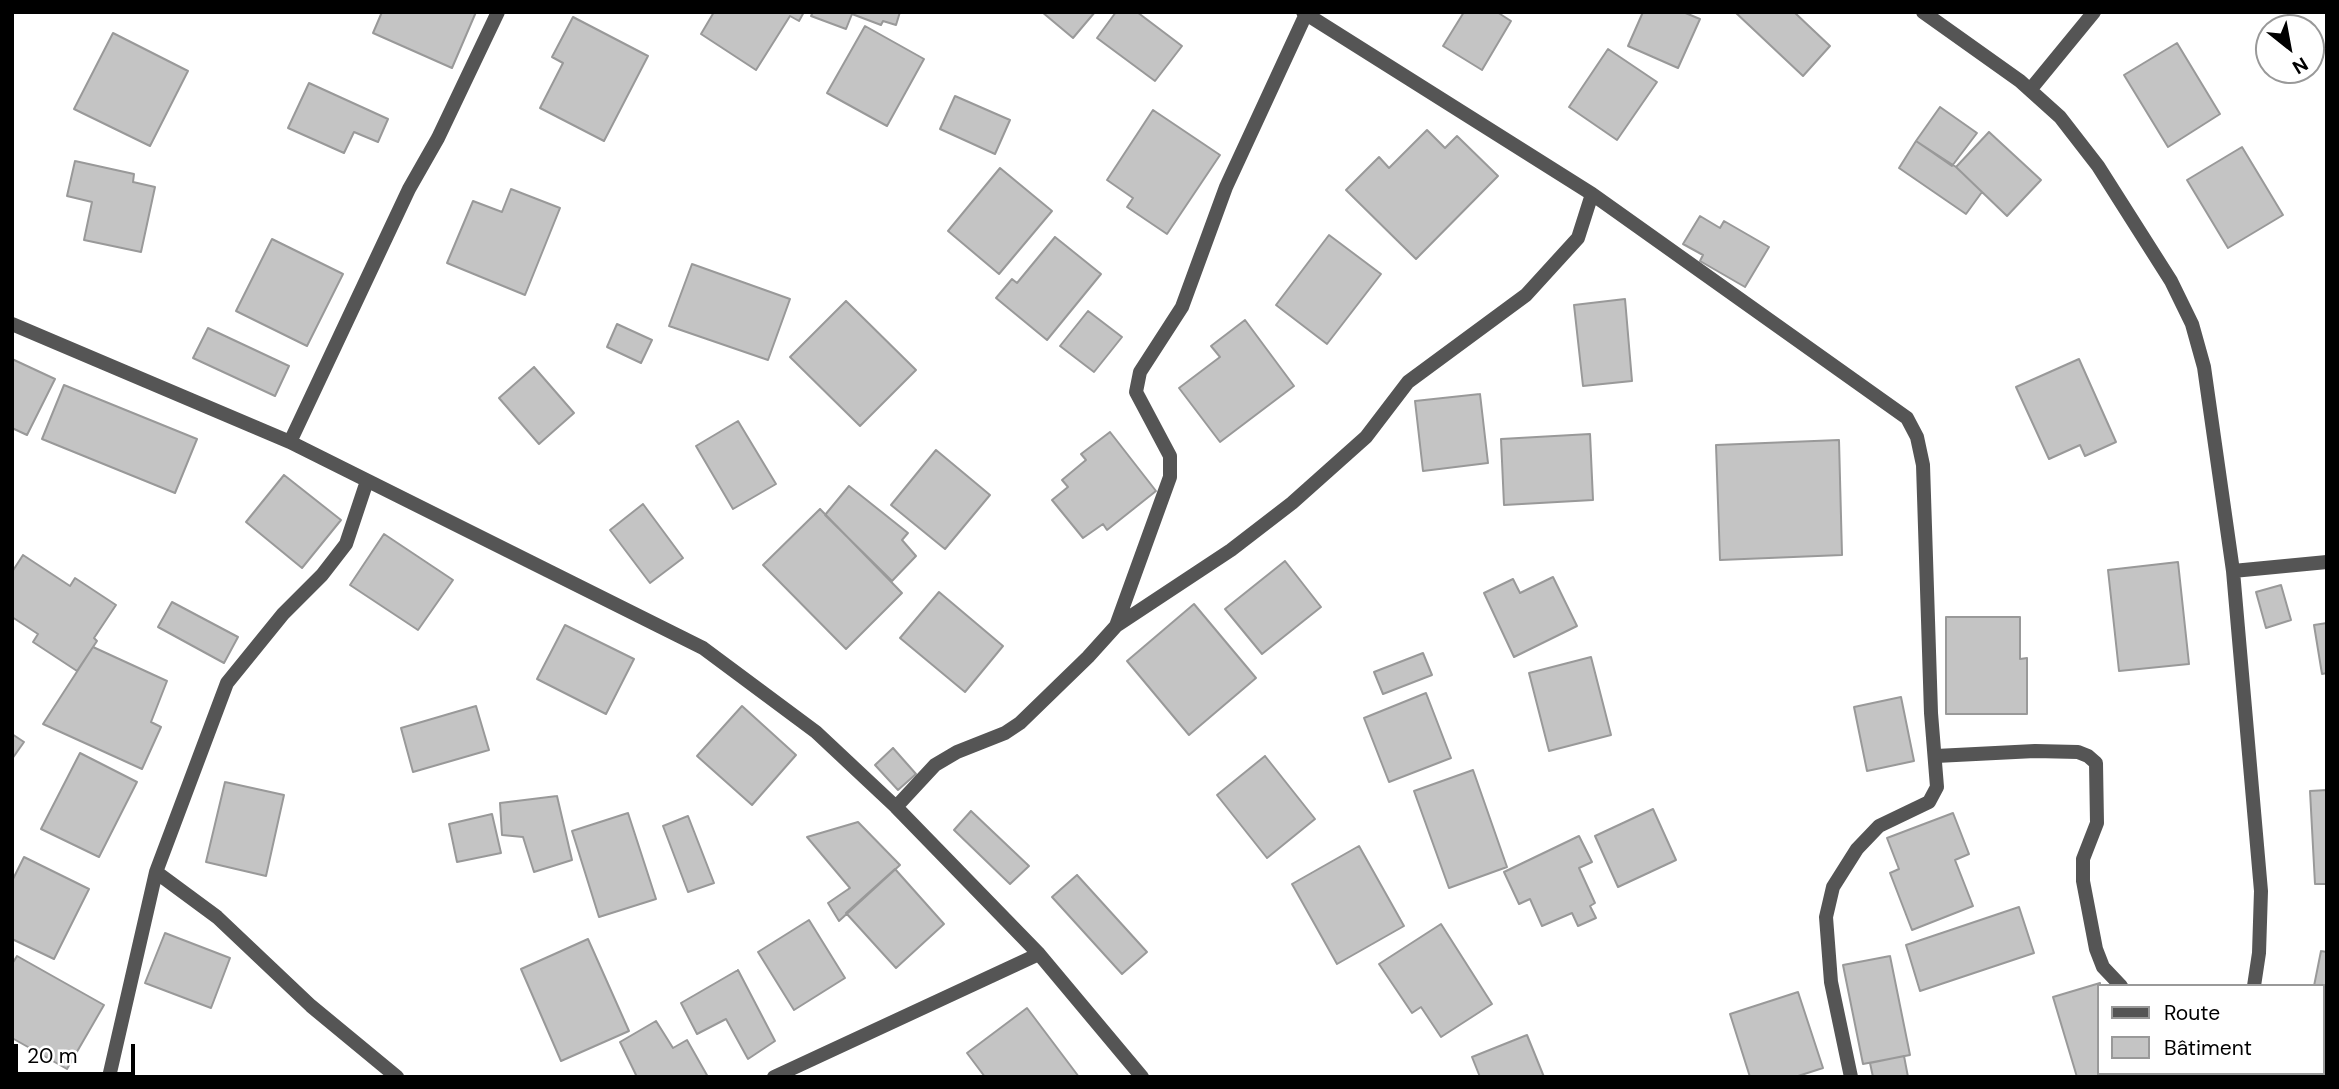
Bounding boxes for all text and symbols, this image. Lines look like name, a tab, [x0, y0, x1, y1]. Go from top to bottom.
north arrow	[2255, 14, 2325, 84]
text: N	[2288, 51, 2312, 80]
legend	[2098, 984, 2325, 1075]
text: Route	[2164, 999, 2220, 1027]
scale bar	[18, 1030, 138, 1074]
text: Bâtiment	[2164, 1034, 2252, 1062]
text: 20 m	[27, 1042, 78, 1070]

